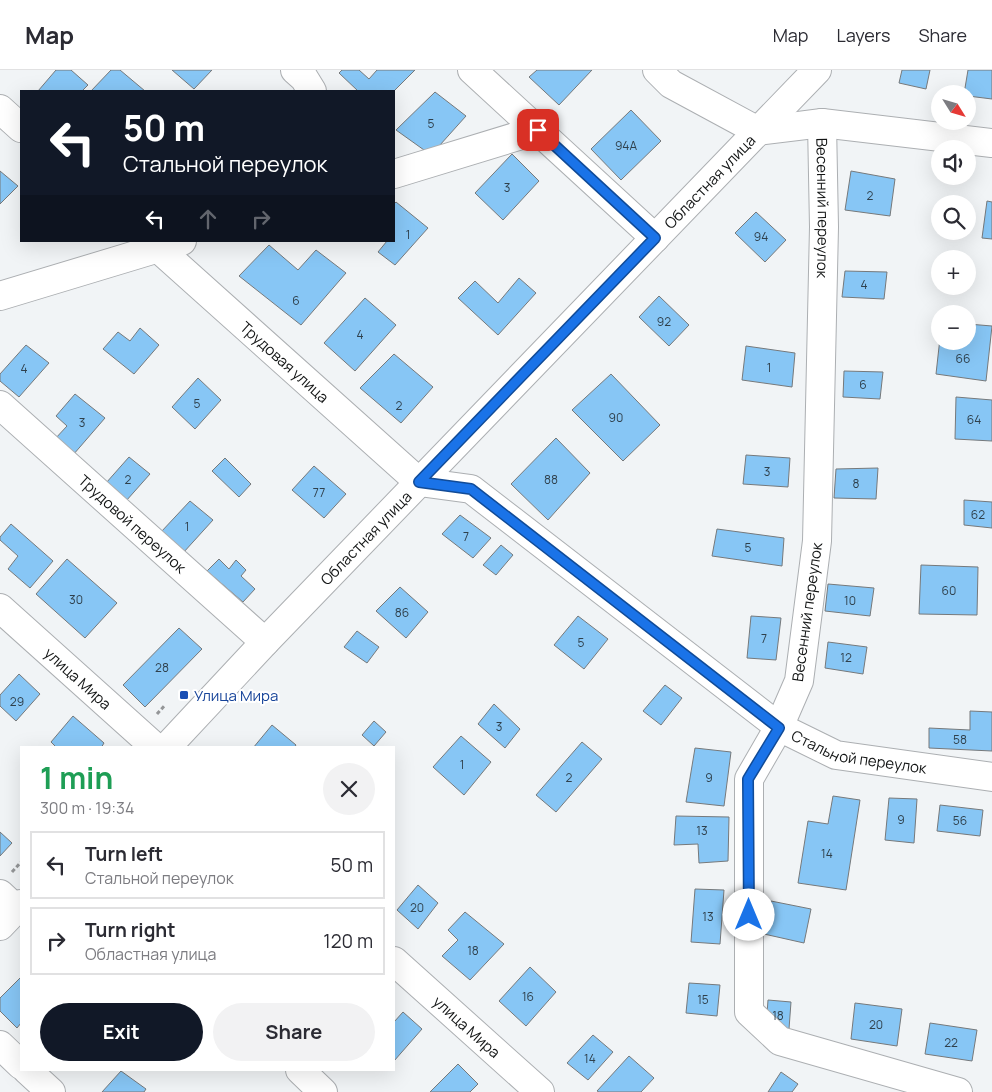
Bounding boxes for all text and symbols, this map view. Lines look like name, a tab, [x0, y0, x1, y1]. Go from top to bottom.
text: Map	[25, 18, 74, 51]
text: Map	[773, 23, 808, 47]
text: Layers	[836, 23, 890, 47]
text: Share	[918, 23, 967, 47]
north arrow	[931, 85, 976, 130]
map controls	[931, 85, 976, 350]
text: 50 m	[123, 104, 205, 152]
pin	[517, 109, 559, 151]
icon: left	[40, 110, 105, 175]
house number: 5	[428, 115, 435, 132]
icon: arrive	[524, 116, 552, 144]
street label: Областная улица	[659, 130, 760, 233]
house number: 94А	[615, 137, 638, 154]
street label: Весенний переулок	[812, 138, 835, 279]
button: sound	[931, 140, 976, 185]
text: Стальной переулок	[123, 149, 327, 179]
house number: 3	[504, 179, 510, 196]
house number: 2	[867, 187, 874, 204]
button: search	[931, 195, 976, 240]
icon: left	[141, 205, 169, 233]
icon: ahead	[194, 205, 222, 233]
icon: right	[247, 205, 275, 233]
house number: 1	[406, 226, 410, 243]
house number: 94	[754, 228, 768, 245]
button: +	[931, 250, 976, 295]
house number: 4	[860, 276, 868, 293]
house number: 6	[292, 292, 300, 309]
button: −	[931, 305, 976, 350]
house number: 92	[657, 313, 671, 330]
street label: Трудовая улица	[236, 316, 334, 407]
house number: 4	[356, 326, 364, 343]
house number: 66	[956, 350, 970, 367]
house number: 1	[767, 359, 771, 376]
house number: 4	[20, 360, 28, 377]
house number: 6	[859, 376, 867, 393]
house number: 5	[194, 395, 201, 412]
house number: 2	[396, 397, 403, 414]
house number: 90	[609, 409, 623, 426]
house number: 64	[967, 411, 981, 428]
house number: 3	[79, 414, 85, 431]
house number: 3	[764, 463, 770, 480]
street label: Трудовой переулок	[74, 470, 192, 578]
house number: 2	[125, 471, 132, 488]
house number: 88	[544, 471, 558, 488]
house number: 8	[853, 475, 860, 492]
house number: 77	[313, 484, 325, 501]
street label: Областная улица	[315, 486, 416, 589]
house number: 62	[971, 506, 985, 523]
house number: 1	[185, 518, 189, 535]
house number: 7	[463, 528, 469, 545]
house number: 5	[745, 539, 752, 556]
street label: Весенний переулок	[787, 541, 827, 683]
house number: 60	[942, 582, 956, 599]
house number: 30	[69, 591, 83, 608]
house number: 10	[844, 592, 856, 609]
house number: 86	[395, 604, 409, 621]
house number: 7	[761, 630, 767, 647]
house number: 5	[578, 634, 585, 651]
street label: улица Мира	[40, 642, 116, 714]
house number: 12	[840, 649, 852, 666]
house number: 28	[155, 659, 169, 676]
place label: Улица Мира	[194, 685, 278, 706]
marker: Улица Мира	[178, 689, 190, 701]
house number: 29	[10, 693, 24, 710]
house number: 3	[496, 718, 502, 735]
street label: Стальной переулок	[788, 724, 929, 778]
house number: 58	[953, 731, 967, 748]
house number: 1	[460, 756, 464, 773]
text: 1 min	[40, 757, 113, 798]
button: close	[323, 763, 375, 815]
house number: 2	[566, 769, 573, 786]
house number: 9	[705, 769, 713, 786]
text: 300 m · 19:34	[40, 797, 134, 819]
house number: 9	[897, 811, 905, 828]
house number: 56	[953, 812, 967, 829]
house number: 13	[696, 822, 708, 839]
text: Turn left	[85, 841, 163, 867]
house number: 14	[821, 845, 833, 862]
icon: left	[42, 851, 70, 879]
text: 50 m	[331, 852, 373, 878]
text: Стальной переулок	[85, 867, 234, 889]
position arrow	[722, 888, 774, 940]
house number: 20	[410, 899, 424, 916]
house number: 13	[702, 908, 714, 925]
text: Turn right	[85, 917, 175, 943]
icon: right	[42, 927, 70, 955]
text: 120 m	[323, 928, 373, 954]
house number: 18	[467, 942, 479, 959]
text: Областная улица	[85, 943, 216, 965]
house number: 16	[522, 988, 534, 1005]
street label: улица Мира	[429, 991, 505, 1062]
house number: 15	[697, 991, 709, 1008]
button: Exit	[40, 1003, 203, 1061]
button: Share	[213, 1003, 375, 1061]
house number: 18	[772, 1007, 784, 1024]
house number: 20	[869, 1016, 883, 1033]
house number: 22	[944, 1034, 958, 1051]
house number: 14	[584, 1050, 596, 1067]

